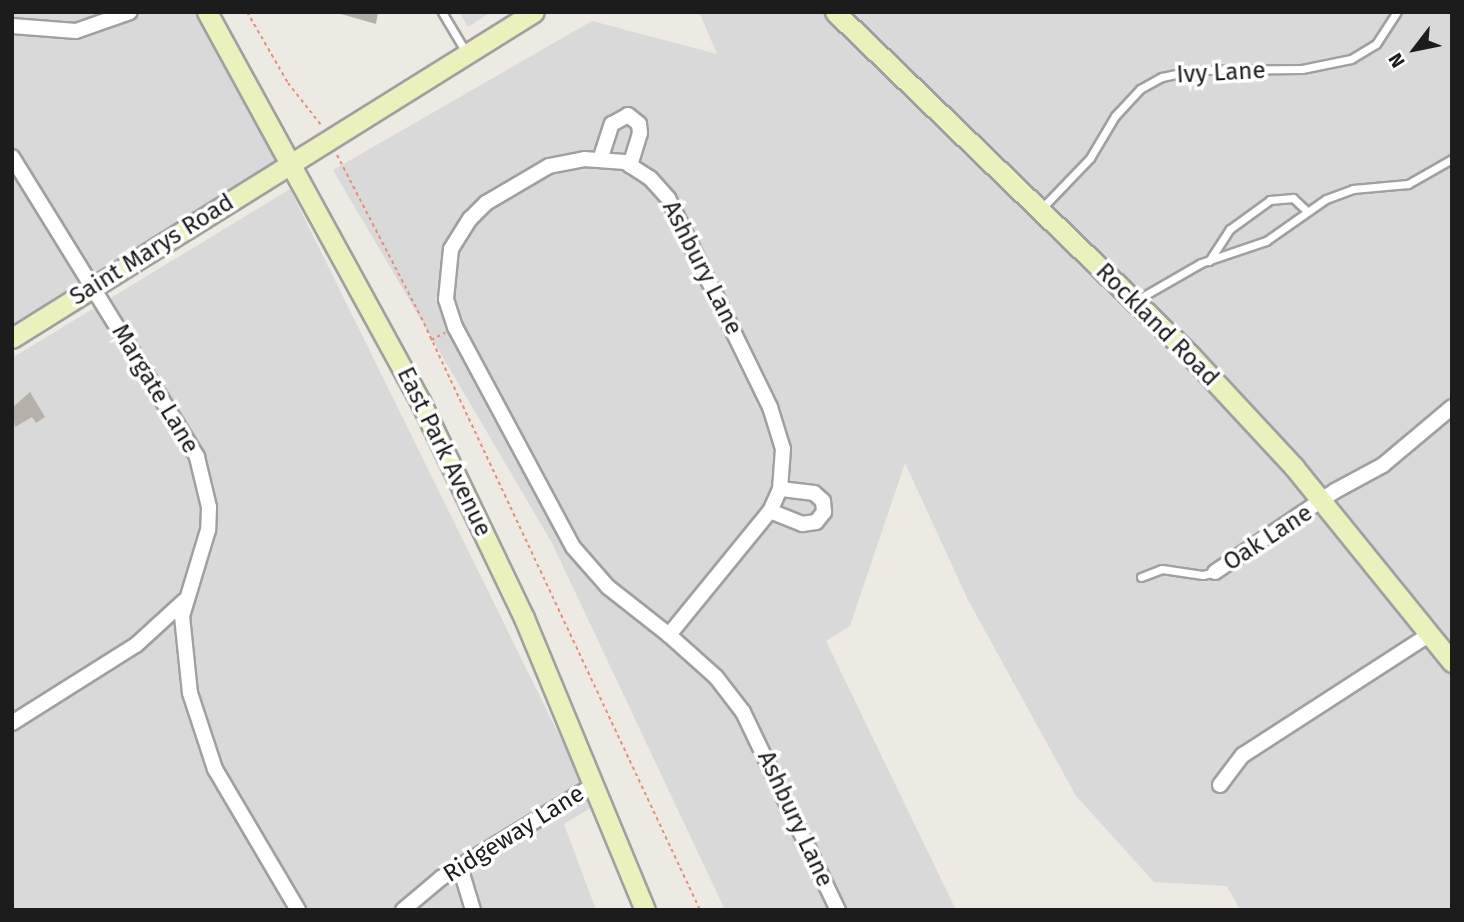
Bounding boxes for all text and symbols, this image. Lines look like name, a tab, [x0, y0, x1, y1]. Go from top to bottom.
north arrow	[1380, 14, 1450, 84]
text: N	[1384, 49, 1410, 72]
street label: Ivy Lane	[1176, 56, 1266, 90]
street label: Saint Marys Road	[65, 188, 239, 312]
street label: Ashbury Lane	[656, 196, 748, 340]
street label: Rockland Road	[1090, 258, 1224, 392]
street label: Margate Lane	[105, 319, 205, 459]
street label: East Park Avenue	[391, 363, 497, 541]
street label: Oak Lane	[1218, 499, 1318, 577]
street label: Ashbury Lane	[751, 746, 839, 892]
street label: Ridgeway Lane	[438, 779, 590, 889]

